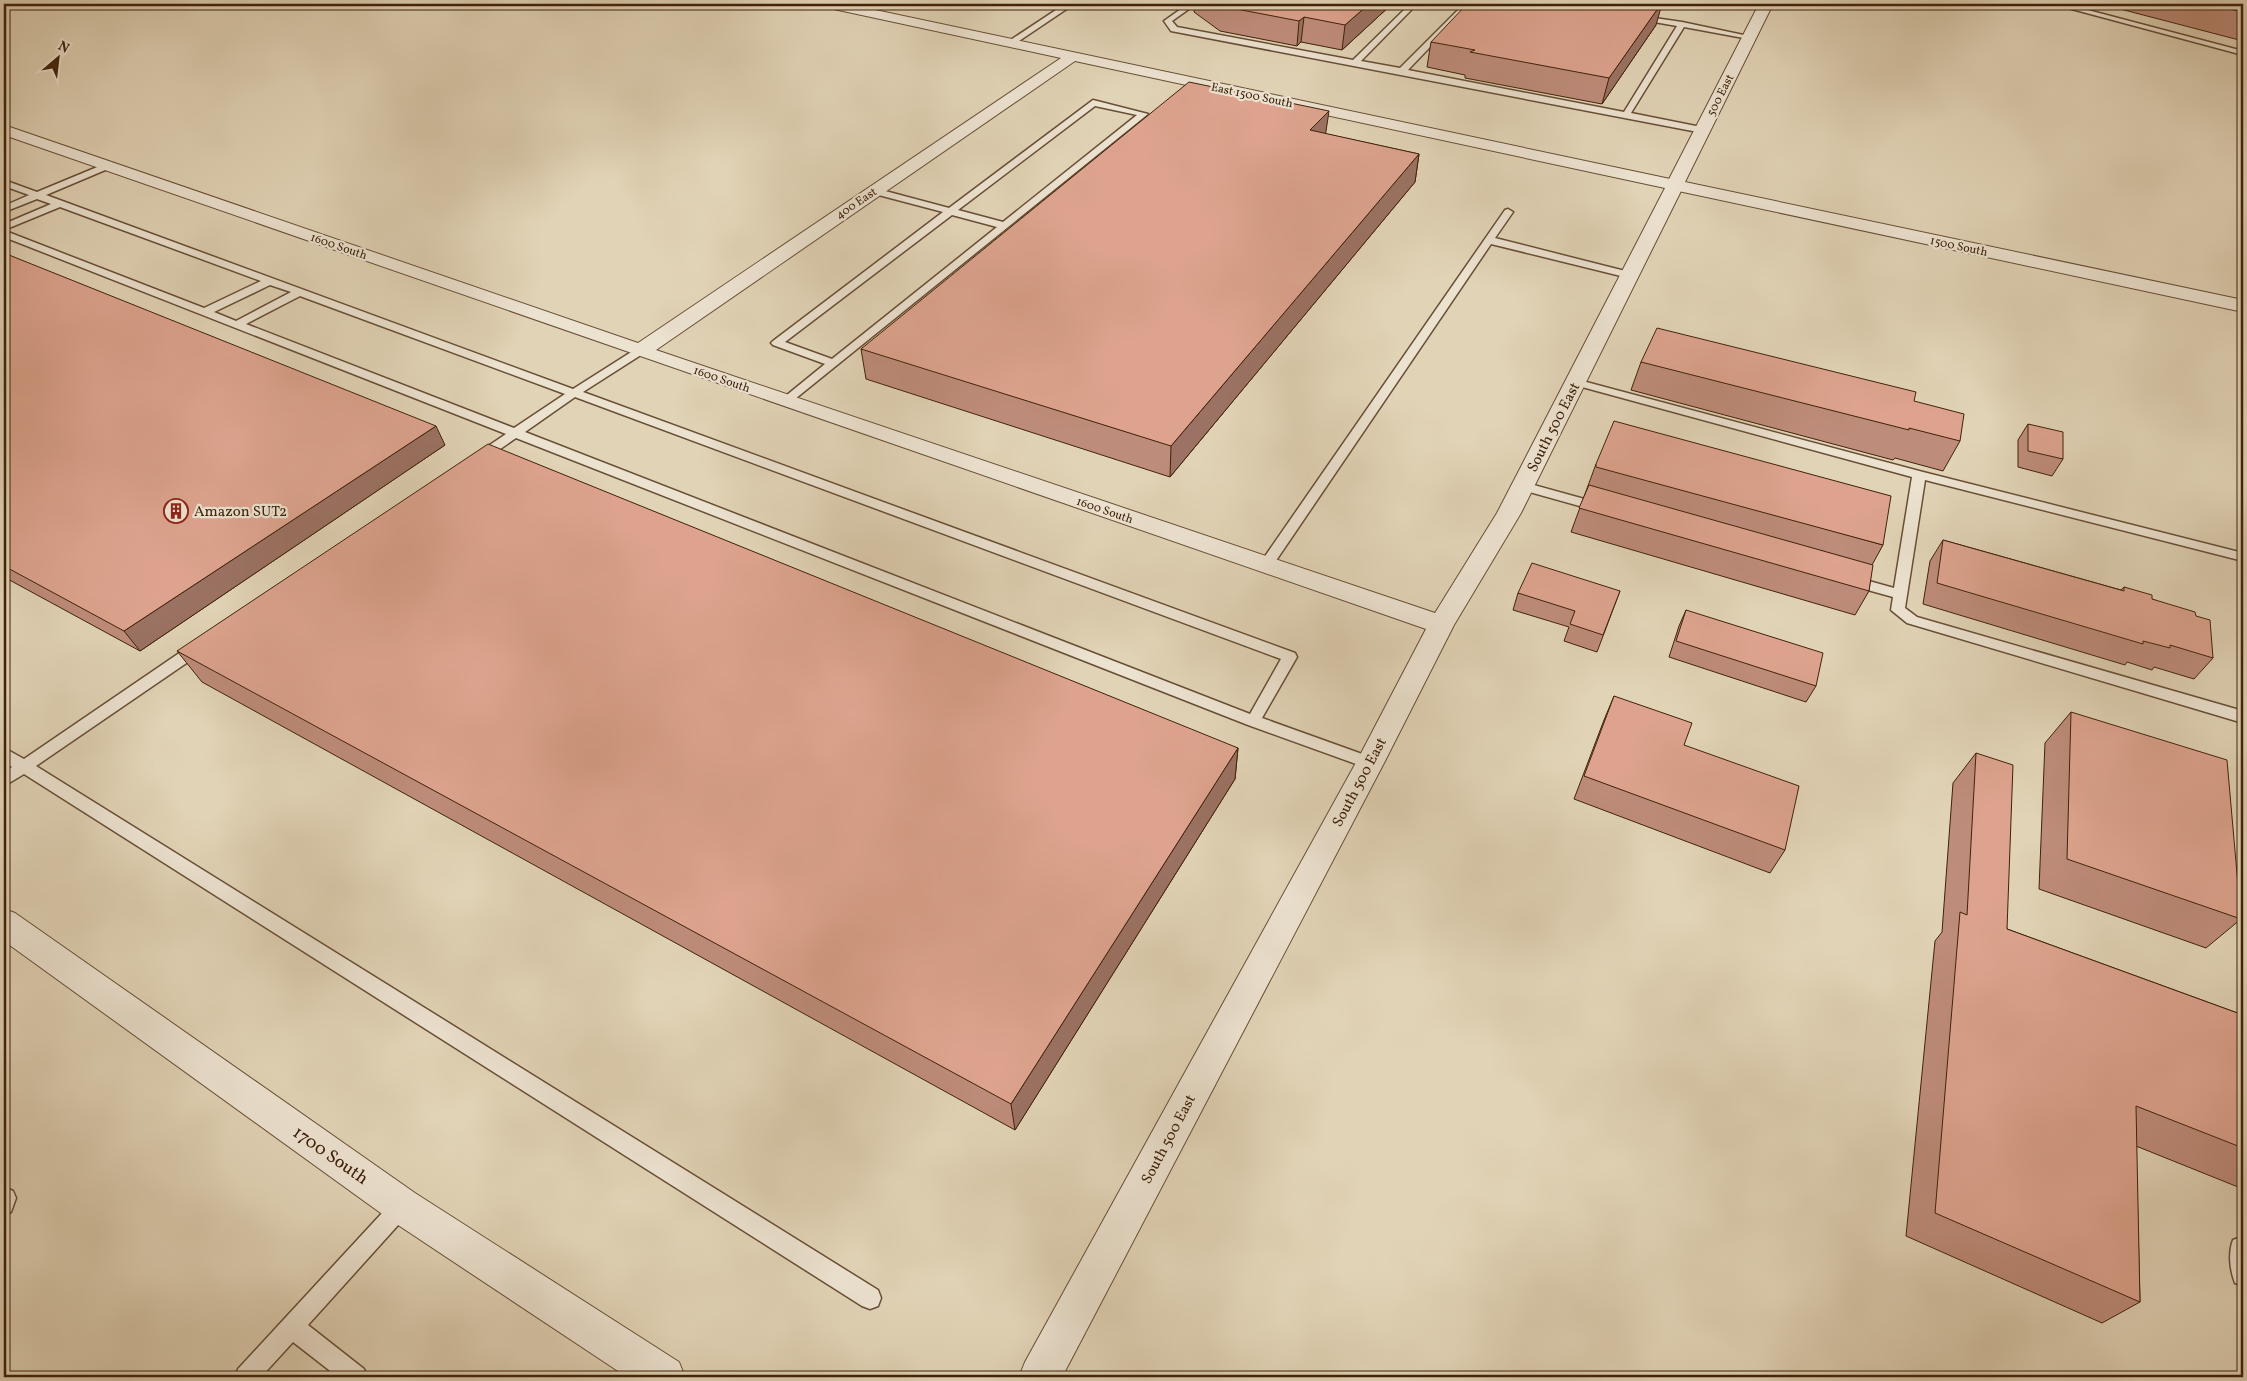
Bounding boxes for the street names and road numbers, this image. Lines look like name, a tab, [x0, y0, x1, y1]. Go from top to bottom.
street label: 500 East	[1704, 72, 1738, 119]
street label: East 1500 South	[1209, 79, 1294, 112]
street label: 400 East	[833, 184, 880, 223]
street label: 1600 South	[308, 230, 369, 264]
street label: 1500 South	[1929, 233, 1989, 261]
street label: 1600 South	[691, 363, 752, 397]
street label: South 500 East	[1523, 379, 1586, 476]
street label: 1600 South	[1074, 494, 1135, 528]
street label: South 500 East	[1328, 734, 1393, 831]
street label: South 500 East	[1137, 1091, 1202, 1188]
street label: 1700 South	[287, 1121, 373, 1192]

